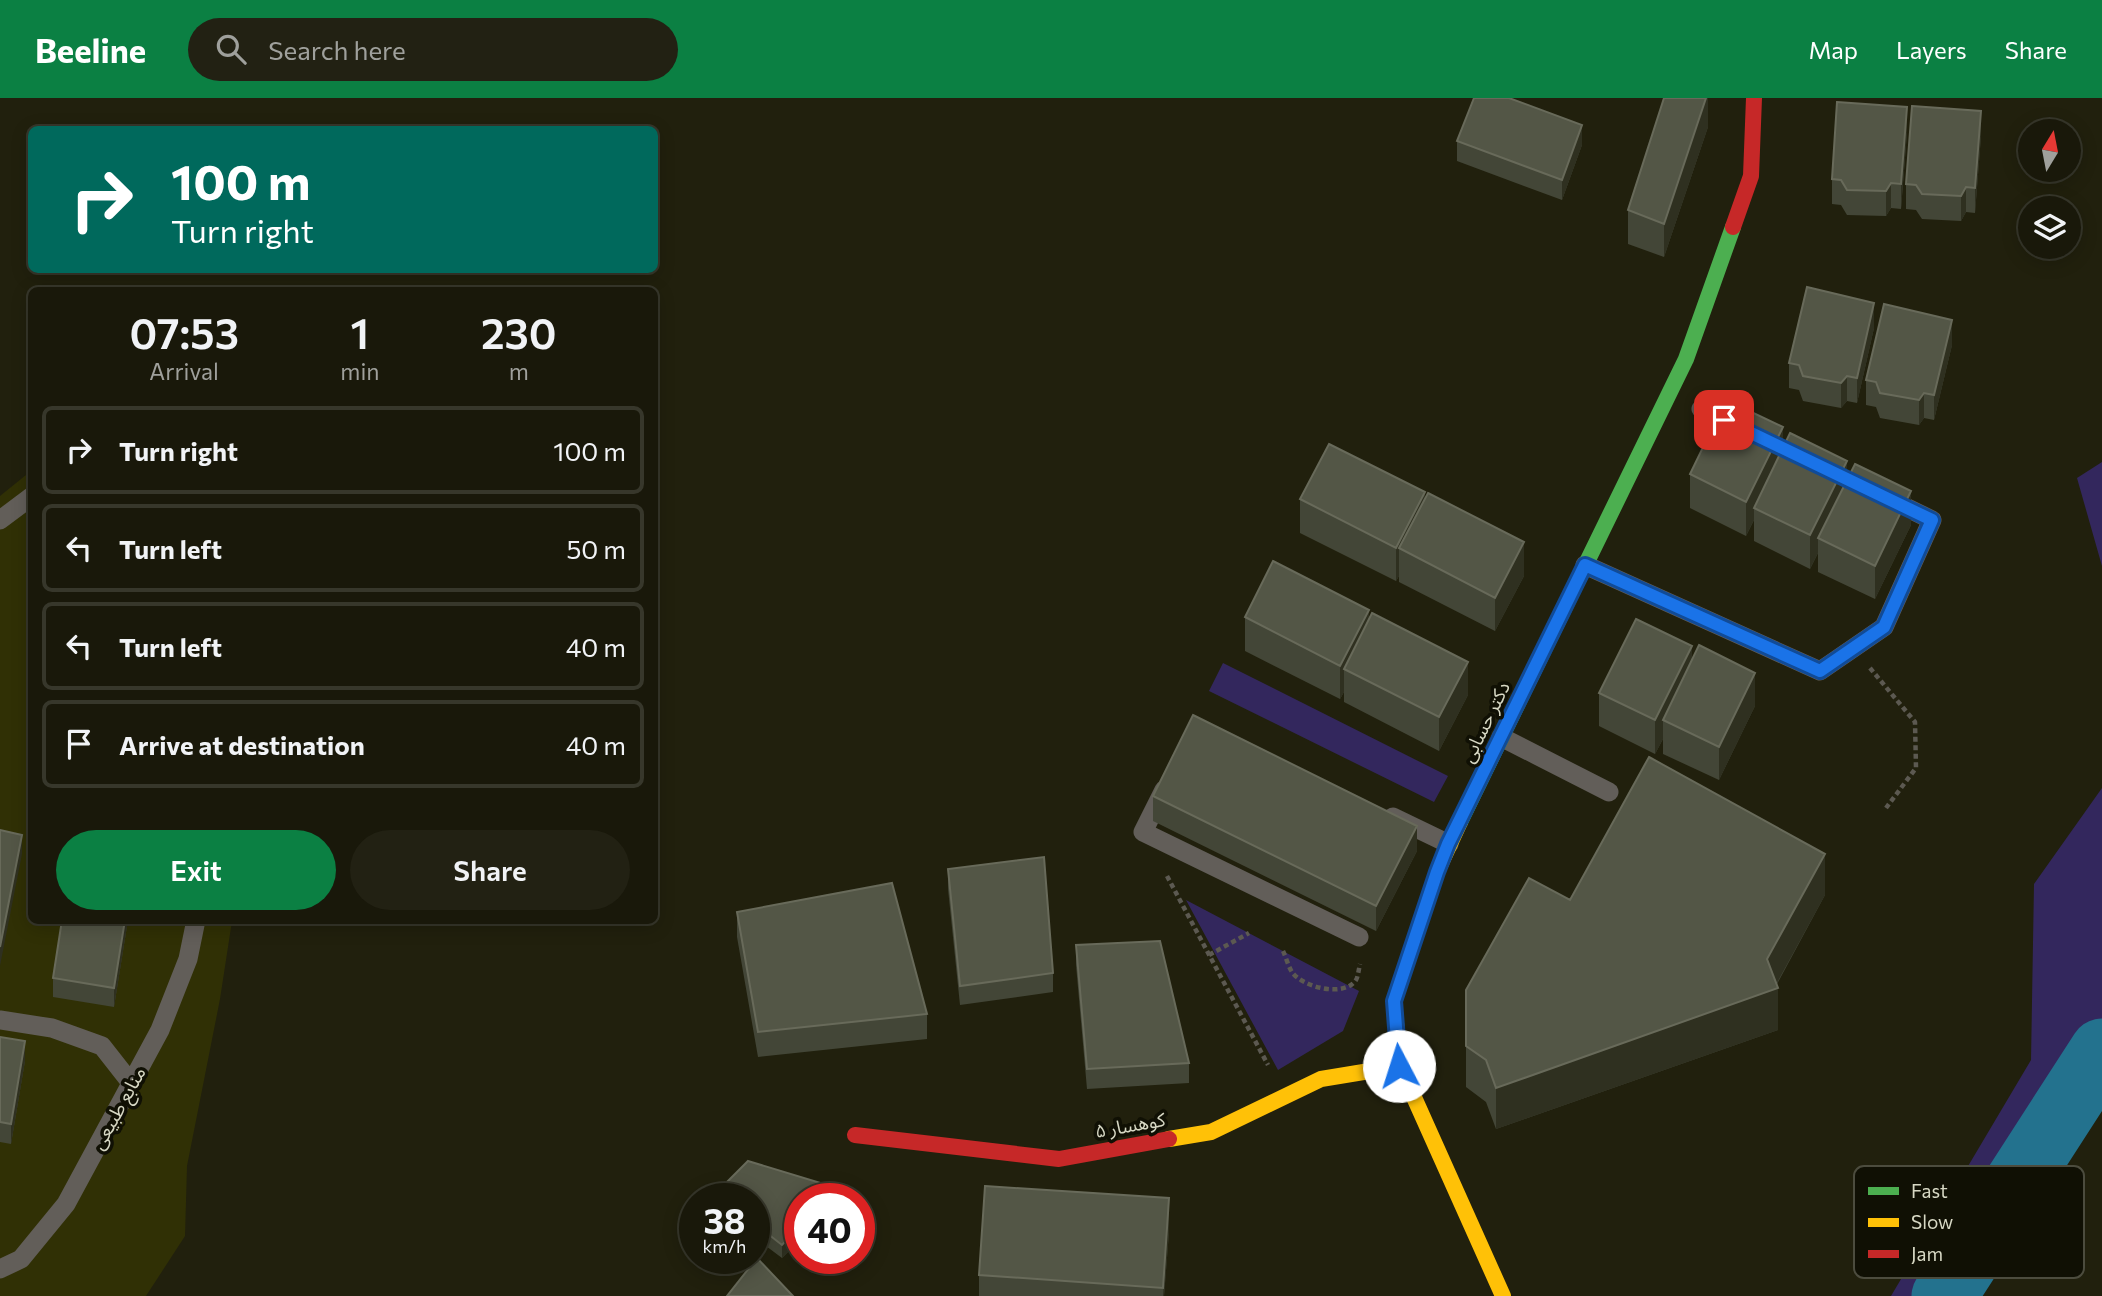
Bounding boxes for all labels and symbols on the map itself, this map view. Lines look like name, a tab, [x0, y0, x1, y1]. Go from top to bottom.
north arrow	[2018, 119, 2081, 182]
pin	[1694, 390, 1754, 450]
street label: دکتر حسابی	[1455, 678, 1515, 766]
position arrow	[1362, 1029, 1436, 1103]
street label: منابع طبیعی	[85, 1062, 153, 1155]
street label: کوهسار ۵	[1093, 1107, 1168, 1143]
legend	[1854, 1166, 2084, 1278]
text: Fast	[1911, 1179, 1948, 1202]
speed limit sign: 40	[784, 1183, 875, 1274]
text: Slow	[1911, 1210, 1953, 1233]
text: Jam	[1911, 1242, 1943, 1265]

